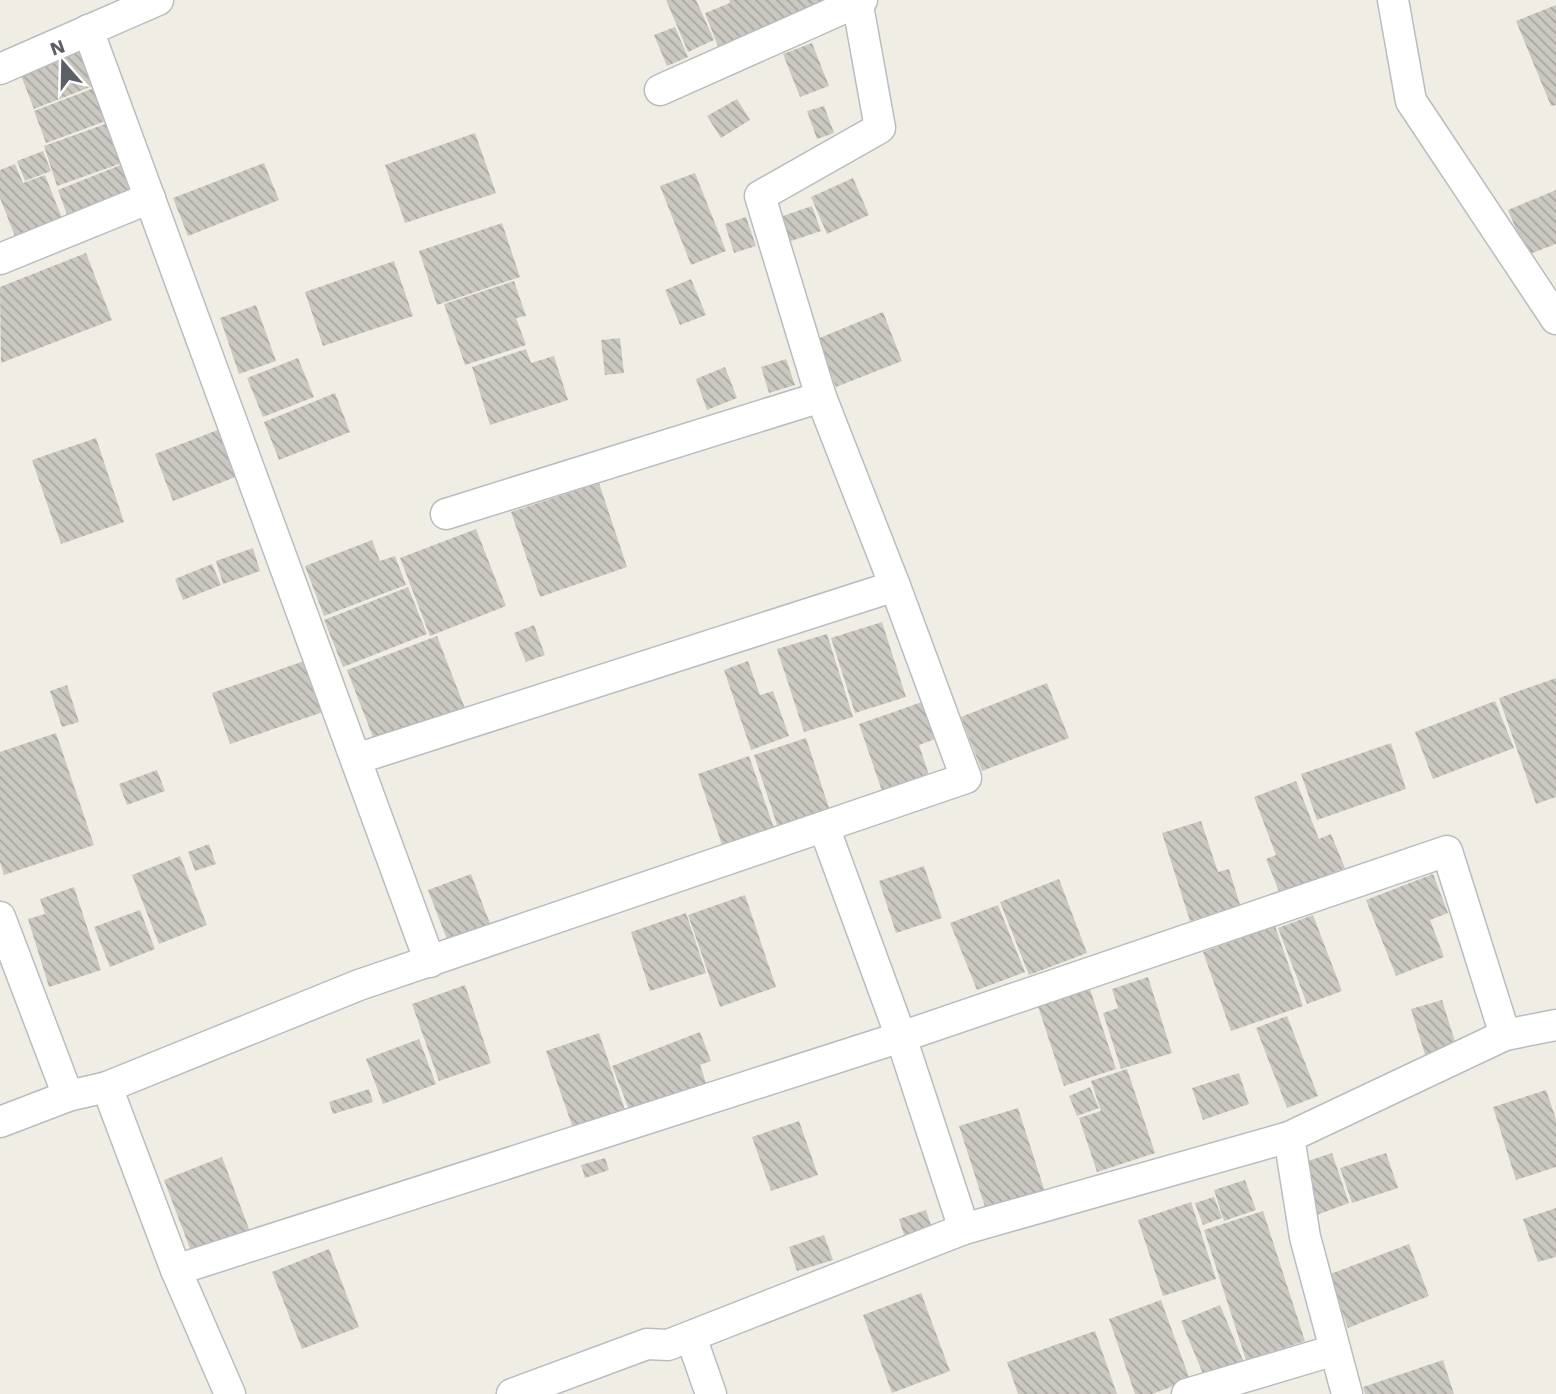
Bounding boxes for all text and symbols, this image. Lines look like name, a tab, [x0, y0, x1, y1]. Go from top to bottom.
north arrow	[28, 28, 98, 98]
text: N	[47, 34, 68, 61]

